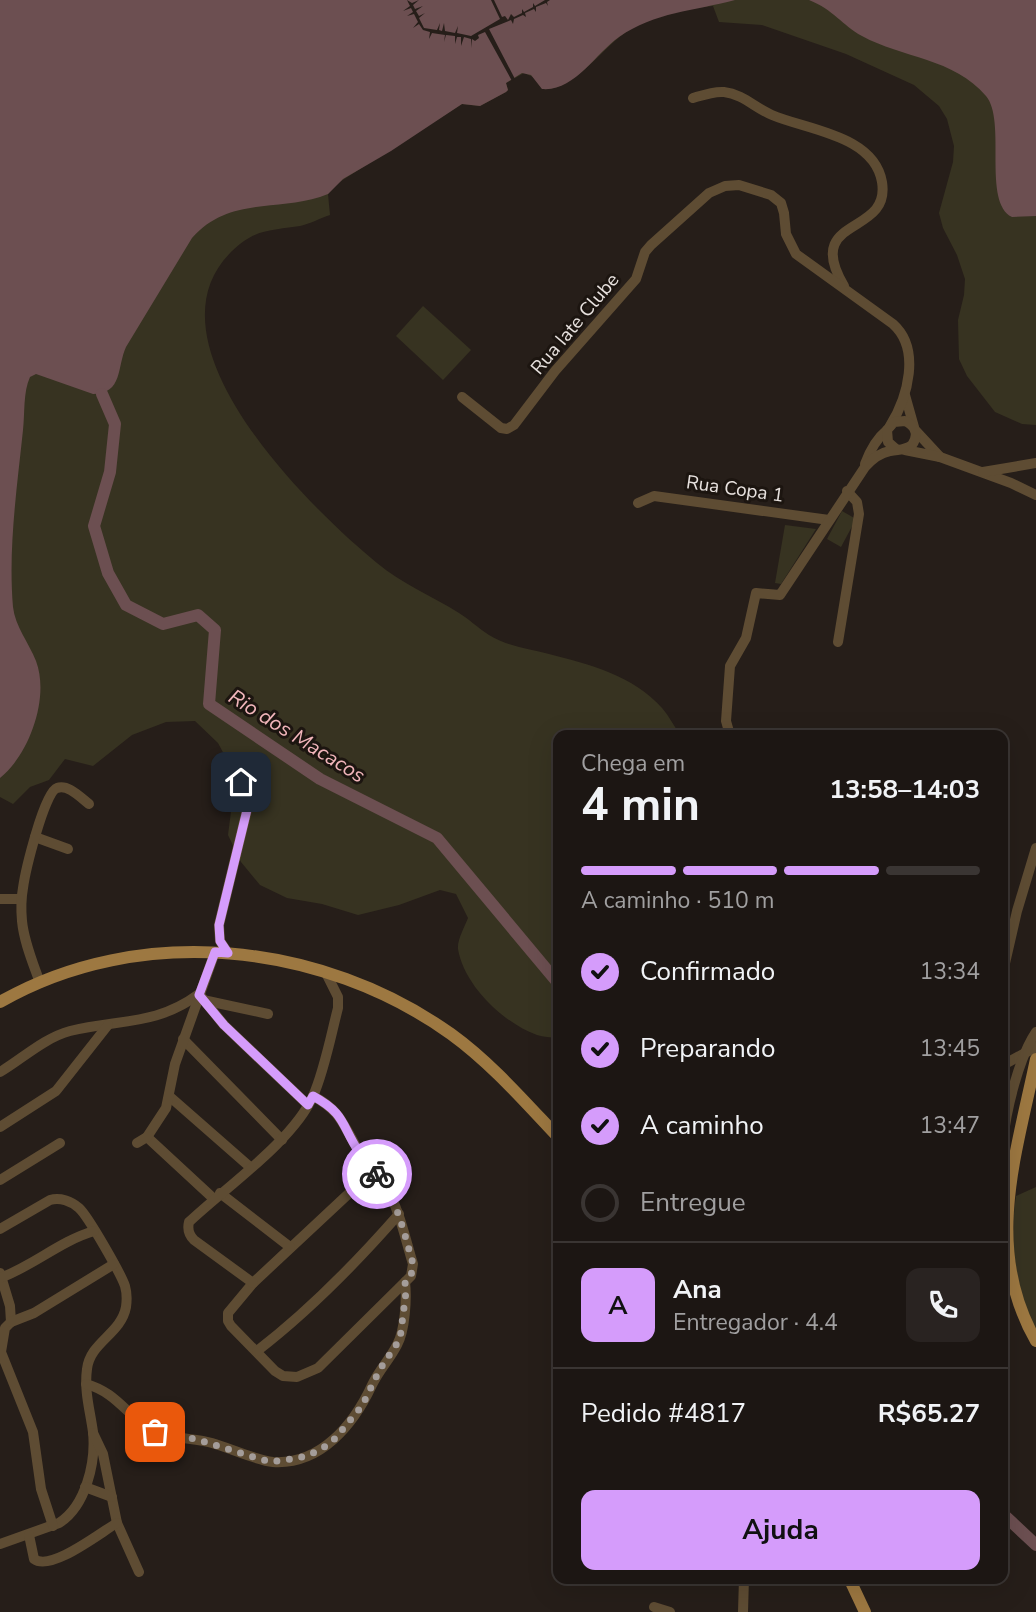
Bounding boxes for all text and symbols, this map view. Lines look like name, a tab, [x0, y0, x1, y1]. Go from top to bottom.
street label: Rua Iate Clube	[525, 268, 625, 380]
street label: Rua Copa 1	[684, 469, 786, 509]
water label: Rio dos Macacos	[223, 683, 371, 789]
text: Chega em	[581, 748, 685, 779]
pin	[211, 752, 271, 812]
icon: home	[222, 763, 260, 801]
text: 13:58–14:03	[829, 772, 980, 807]
text: 4 min	[581, 773, 700, 836]
text: A caminho · 510 m	[581, 885, 774, 916]
icon: check	[581, 953, 619, 991]
text: Confirmado	[640, 954, 775, 989]
text: 13:34	[920, 956, 980, 987]
icon: check	[581, 1030, 619, 1068]
text: Preparando	[640, 1031, 775, 1066]
text: 13:45	[920, 1033, 980, 1064]
icon: check	[581, 1107, 619, 1145]
text: A caminho	[640, 1108, 764, 1143]
text: 13:47	[920, 1110, 980, 1141]
courier	[342, 1139, 412, 1209]
icon: bike	[358, 1155, 396, 1193]
text: Entregue	[640, 1185, 746, 1220]
button: phone	[906, 1268, 980, 1342]
text: Ana	[673, 1272, 722, 1307]
text: A	[608, 1288, 628, 1323]
text: Entregador · 4.4	[673, 1307, 838, 1338]
text: Pedido #4817	[581, 1396, 746, 1431]
text: R$65.27	[878, 1396, 980, 1431]
pin	[125, 1402, 185, 1462]
icon: bag	[136, 1413, 174, 1451]
button: Ajuda	[581, 1490, 980, 1570]

